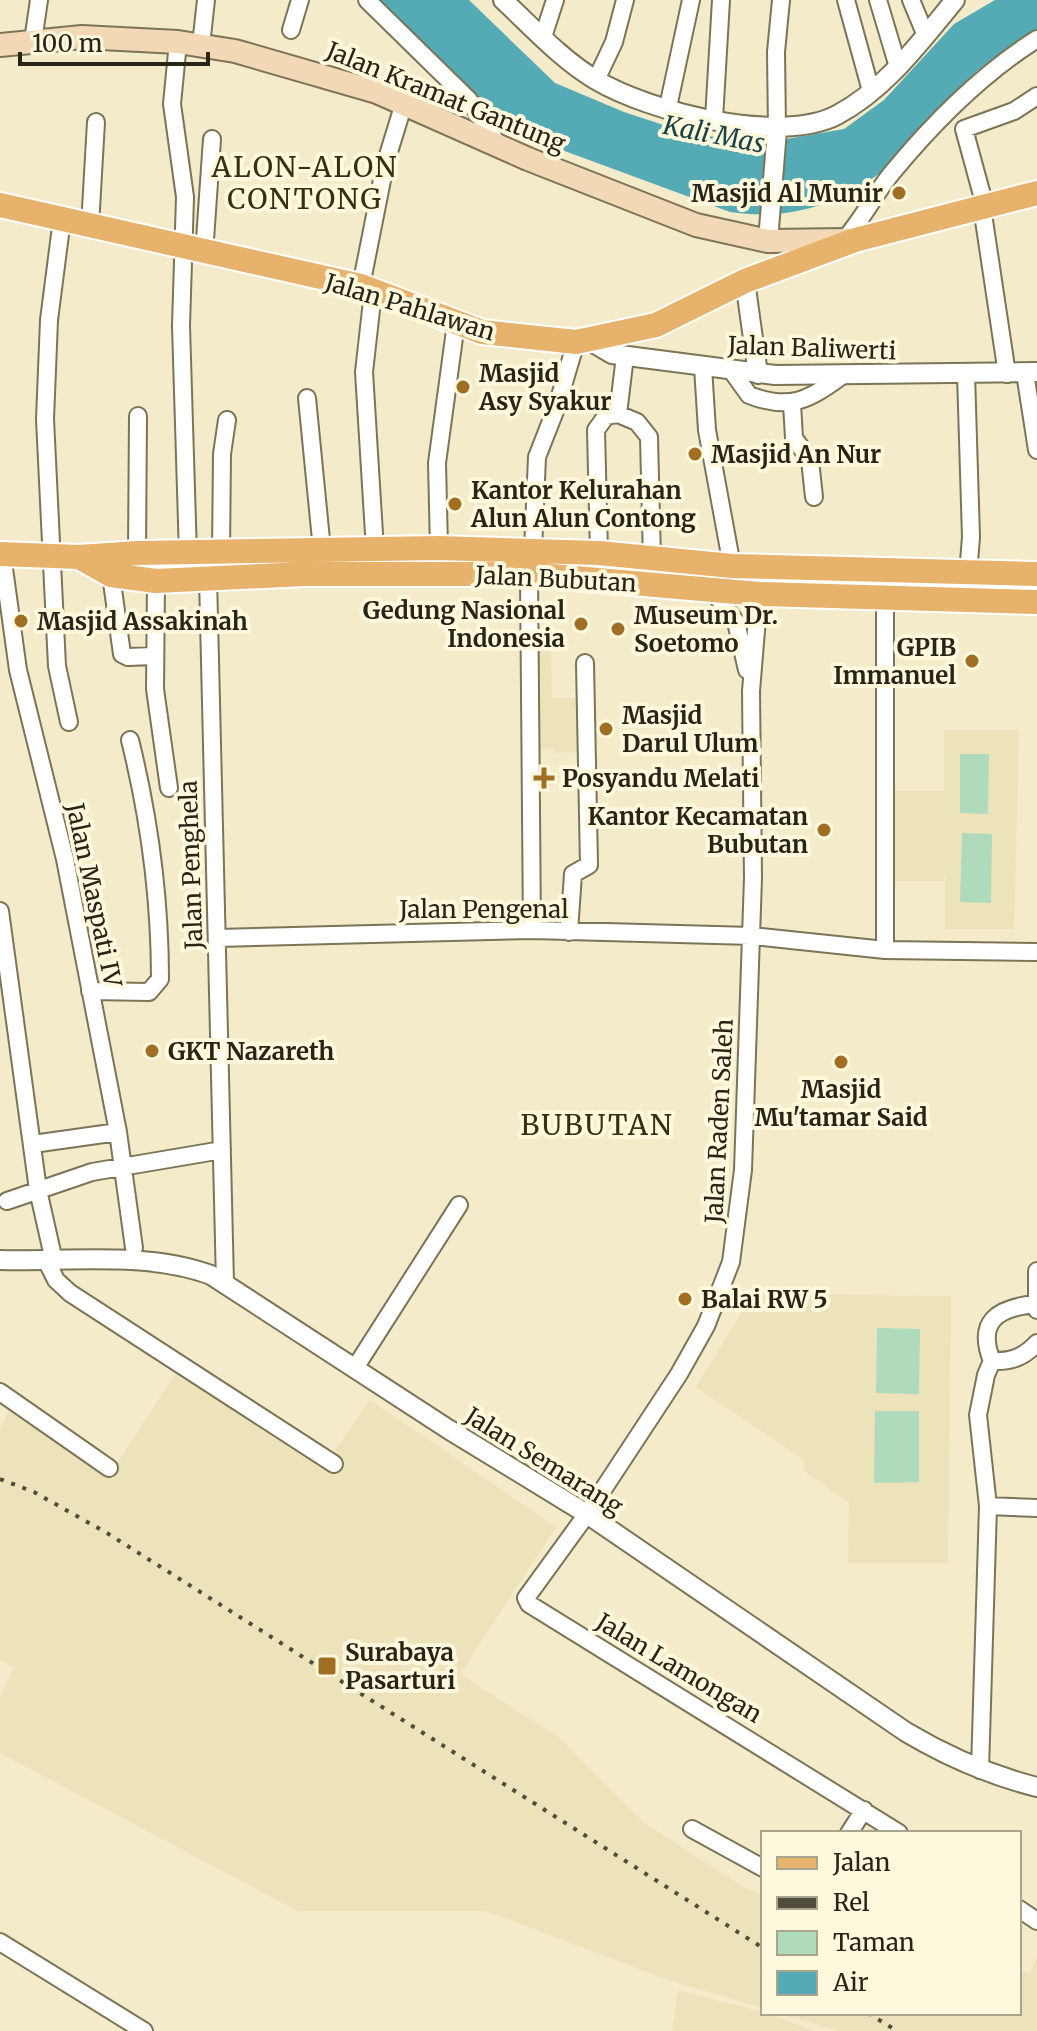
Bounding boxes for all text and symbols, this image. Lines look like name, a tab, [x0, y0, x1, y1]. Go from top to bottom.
scale bar	[20, 16, 208, 66]
text: 100 m	[32, 28, 103, 59]
street label: Jalan Kramat Gantung	[321, 34, 571, 159]
water label: Kali Mas	[659, 108, 768, 160]
district label: ALON-ALON CONTONG	[210, 149, 399, 217]
place label: Masjid Al Munir	[691, 178, 883, 209]
marker: Masjid Al Munir	[890, 184, 908, 202]
street label: Jalan Pahlawan	[320, 266, 499, 348]
street label: Jalan Baliwerti	[726, 330, 897, 366]
place label: Masjid Asy Syakur	[478, 358, 611, 417]
marker: Masjid Asy Syakur	[454, 378, 472, 396]
place label: Masjid An Nur	[711, 439, 881, 470]
marker: Masjid An Nur	[686, 445, 704, 463]
place label: Kantor Kelurahan Alun Alun Contong	[470, 475, 696, 534]
marker: Kantor Kelurahan Alun Alun Contong	[446, 495, 464, 513]
street label: Jalan Bubutan	[474, 559, 637, 599]
place label: Gedung Nasional Indonesia	[363, 595, 565, 654]
place label: Museum Dr. Soetomo	[634, 600, 778, 659]
place label: Masjid Assakinah	[37, 606, 248, 637]
marker: Masjid Assakinah	[12, 612, 30, 630]
marker: Gedung Nasional Indonesia	[572, 615, 590, 633]
marker: Museum Dr. Soetomo	[609, 620, 627, 638]
place label: GPIB Immanuel	[833, 632, 956, 691]
marker: GPIB Immanuel	[963, 652, 981, 670]
place label: Masjid Darul Ulum	[622, 700, 758, 759]
marker: Masjid Darul Ulum	[597, 720, 615, 738]
place label: Posyandu Melati	[562, 763, 760, 794]
marker: Posyandu Melati	[533, 767, 555, 789]
street label: Jalan Penghela	[173, 780, 209, 951]
street label: Jalan Maspati IV	[59, 799, 129, 991]
place label: Kantor Kecamatan Bubutan	[588, 801, 808, 860]
marker: Kantor Kecamatan Bubutan	[815, 821, 833, 839]
street label: Jalan Pengenal	[398, 894, 569, 925]
street label: Jalan Raden Saleh	[698, 1018, 740, 1225]
place label: GKT Nazareth	[168, 1036, 334, 1067]
marker: GKT Nazareth	[143, 1042, 161, 1060]
marker: Masjid Mu'tamar Said	[832, 1053, 850, 1071]
place label: Masjid Mu'tamar Said	[754, 1074, 928, 1133]
district label: BUBUTAN	[520, 1107, 674, 1143]
place label: Balai RW 5	[701, 1284, 828, 1315]
marker: Balai RW 5	[676, 1290, 694, 1308]
street label: Jalan Semarang	[458, 1400, 629, 1522]
street label: Jalan Lamongan	[589, 1606, 768, 1730]
place label: Surabaya Pasarturi	[345, 1637, 456, 1696]
marker: Surabaya Pasarturi	[316, 1655, 338, 1677]
legend	[761, 1831, 1021, 2015]
text: Jalan	[832, 1847, 891, 1878]
text: Rel	[833, 1887, 869, 1918]
text: Taman	[833, 1927, 915, 1958]
text: Air	[832, 1967, 869, 1998]

